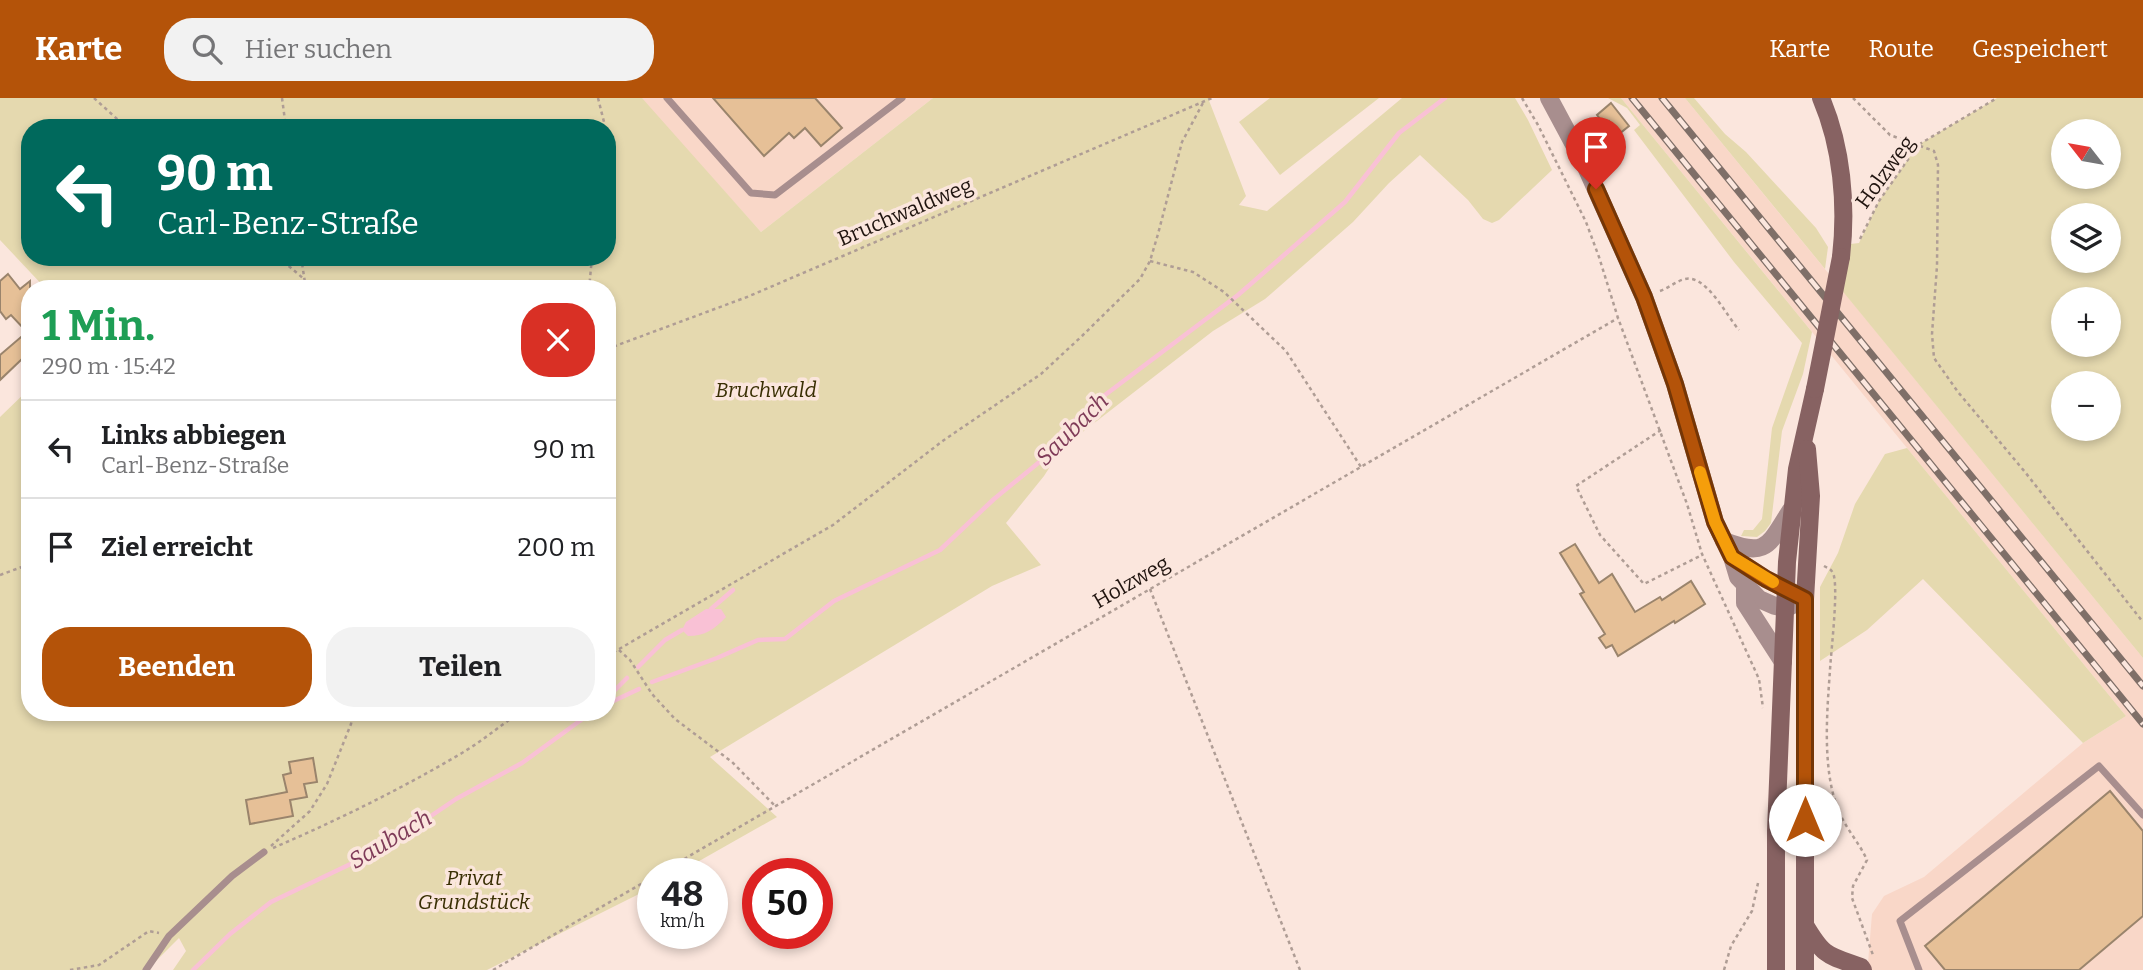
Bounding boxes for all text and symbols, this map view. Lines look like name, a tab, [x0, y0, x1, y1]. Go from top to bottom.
search box	[164, 18, 654, 81]
text: Karte	[35, 29, 122, 69]
icon: search	[188, 30, 226, 68]
text: Hier suchen	[244, 34, 392, 65]
text: Karte	[1769, 35, 1831, 63]
text: Route	[1869, 35, 1934, 63]
text: Gespeichert	[1972, 35, 2108, 63]
pin	[1566, 117, 1626, 189]
north arrow	[2051, 119, 2121, 189]
map controls	[2051, 119, 2121, 441]
icon: arrive	[1577, 128, 1615, 166]
street label: Holzweg	[1850, 130, 1920, 214]
text: 90 m	[157, 144, 273, 203]
icon: left	[42, 147, 133, 238]
street label: Bruchwaldweg	[834, 172, 977, 252]
button: layers	[2051, 203, 2121, 273]
text: Carl-Benz-Straße	[157, 204, 419, 242]
button: +	[2051, 287, 2121, 357]
text: 1 Min.	[42, 301, 155, 351]
button: close	[521, 303, 595, 377]
text: 290 m · 15:42	[42, 352, 176, 380]
button: −	[2051, 371, 2121, 441]
park label: Bruchwald	[715, 377, 817, 403]
water label: Saubach	[1030, 387, 1114, 471]
text: Links abbiegen	[101, 420, 286, 451]
icon: left	[42, 430, 80, 468]
text: 90 m	[533, 434, 595, 465]
text: Carl-Benz-Straße	[101, 451, 289, 479]
icon: arrive	[42, 528, 80, 566]
text: Ziel erreicht	[101, 532, 253, 563]
text: 200 m	[518, 532, 595, 563]
street label: Holzweg	[1088, 550, 1174, 614]
button: Beenden	[42, 627, 312, 707]
button: Teilen	[326, 627, 595, 707]
position arrow	[1768, 783, 1842, 857]
water label: Saubach	[344, 803, 436, 875]
speed limit sign: 50	[742, 858, 833, 949]
park label: Privat Grundstück	[418, 865, 531, 915]
text: 48	[661, 873, 704, 915]
text: km/h	[660, 910, 705, 932]

